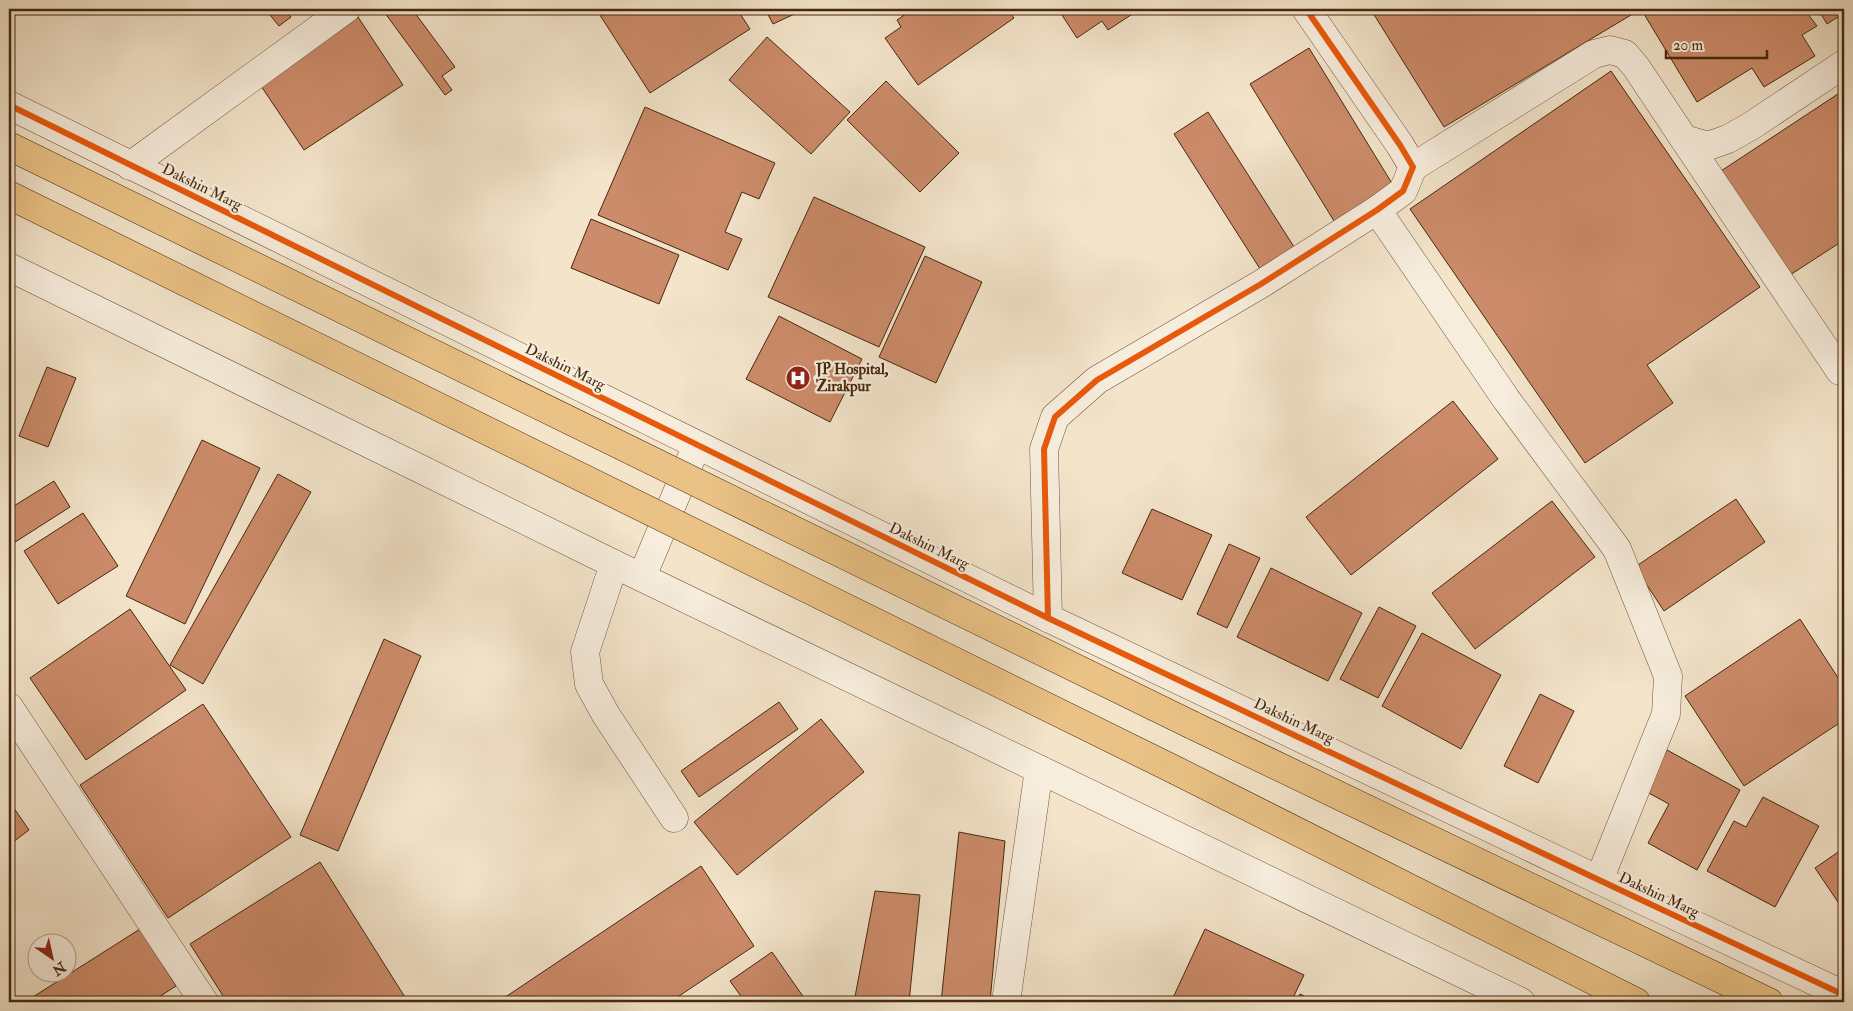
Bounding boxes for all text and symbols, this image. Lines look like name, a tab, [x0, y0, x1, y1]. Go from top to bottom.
scale bar	[1666, 28, 1767, 60]
text: 20 m	[1673, 36, 1703, 55]
street label: Dakshin Marg	[159, 159, 246, 215]
street label: Dakshin Marg	[522, 339, 609, 395]
place label: JP Hospital, Zirakpur	[815, 360, 889, 397]
hospital icon: JP Hospital, Zirakpur	[785, 365, 811, 391]
street label: Dakshin Marg	[886, 518, 973, 574]
street label: Dakshin Marg	[1251, 694, 1338, 748]
street label: Dakshin Marg	[1616, 868, 1703, 922]
north arrow	[28, 934, 78, 984]
text: N	[49, 957, 70, 979]

